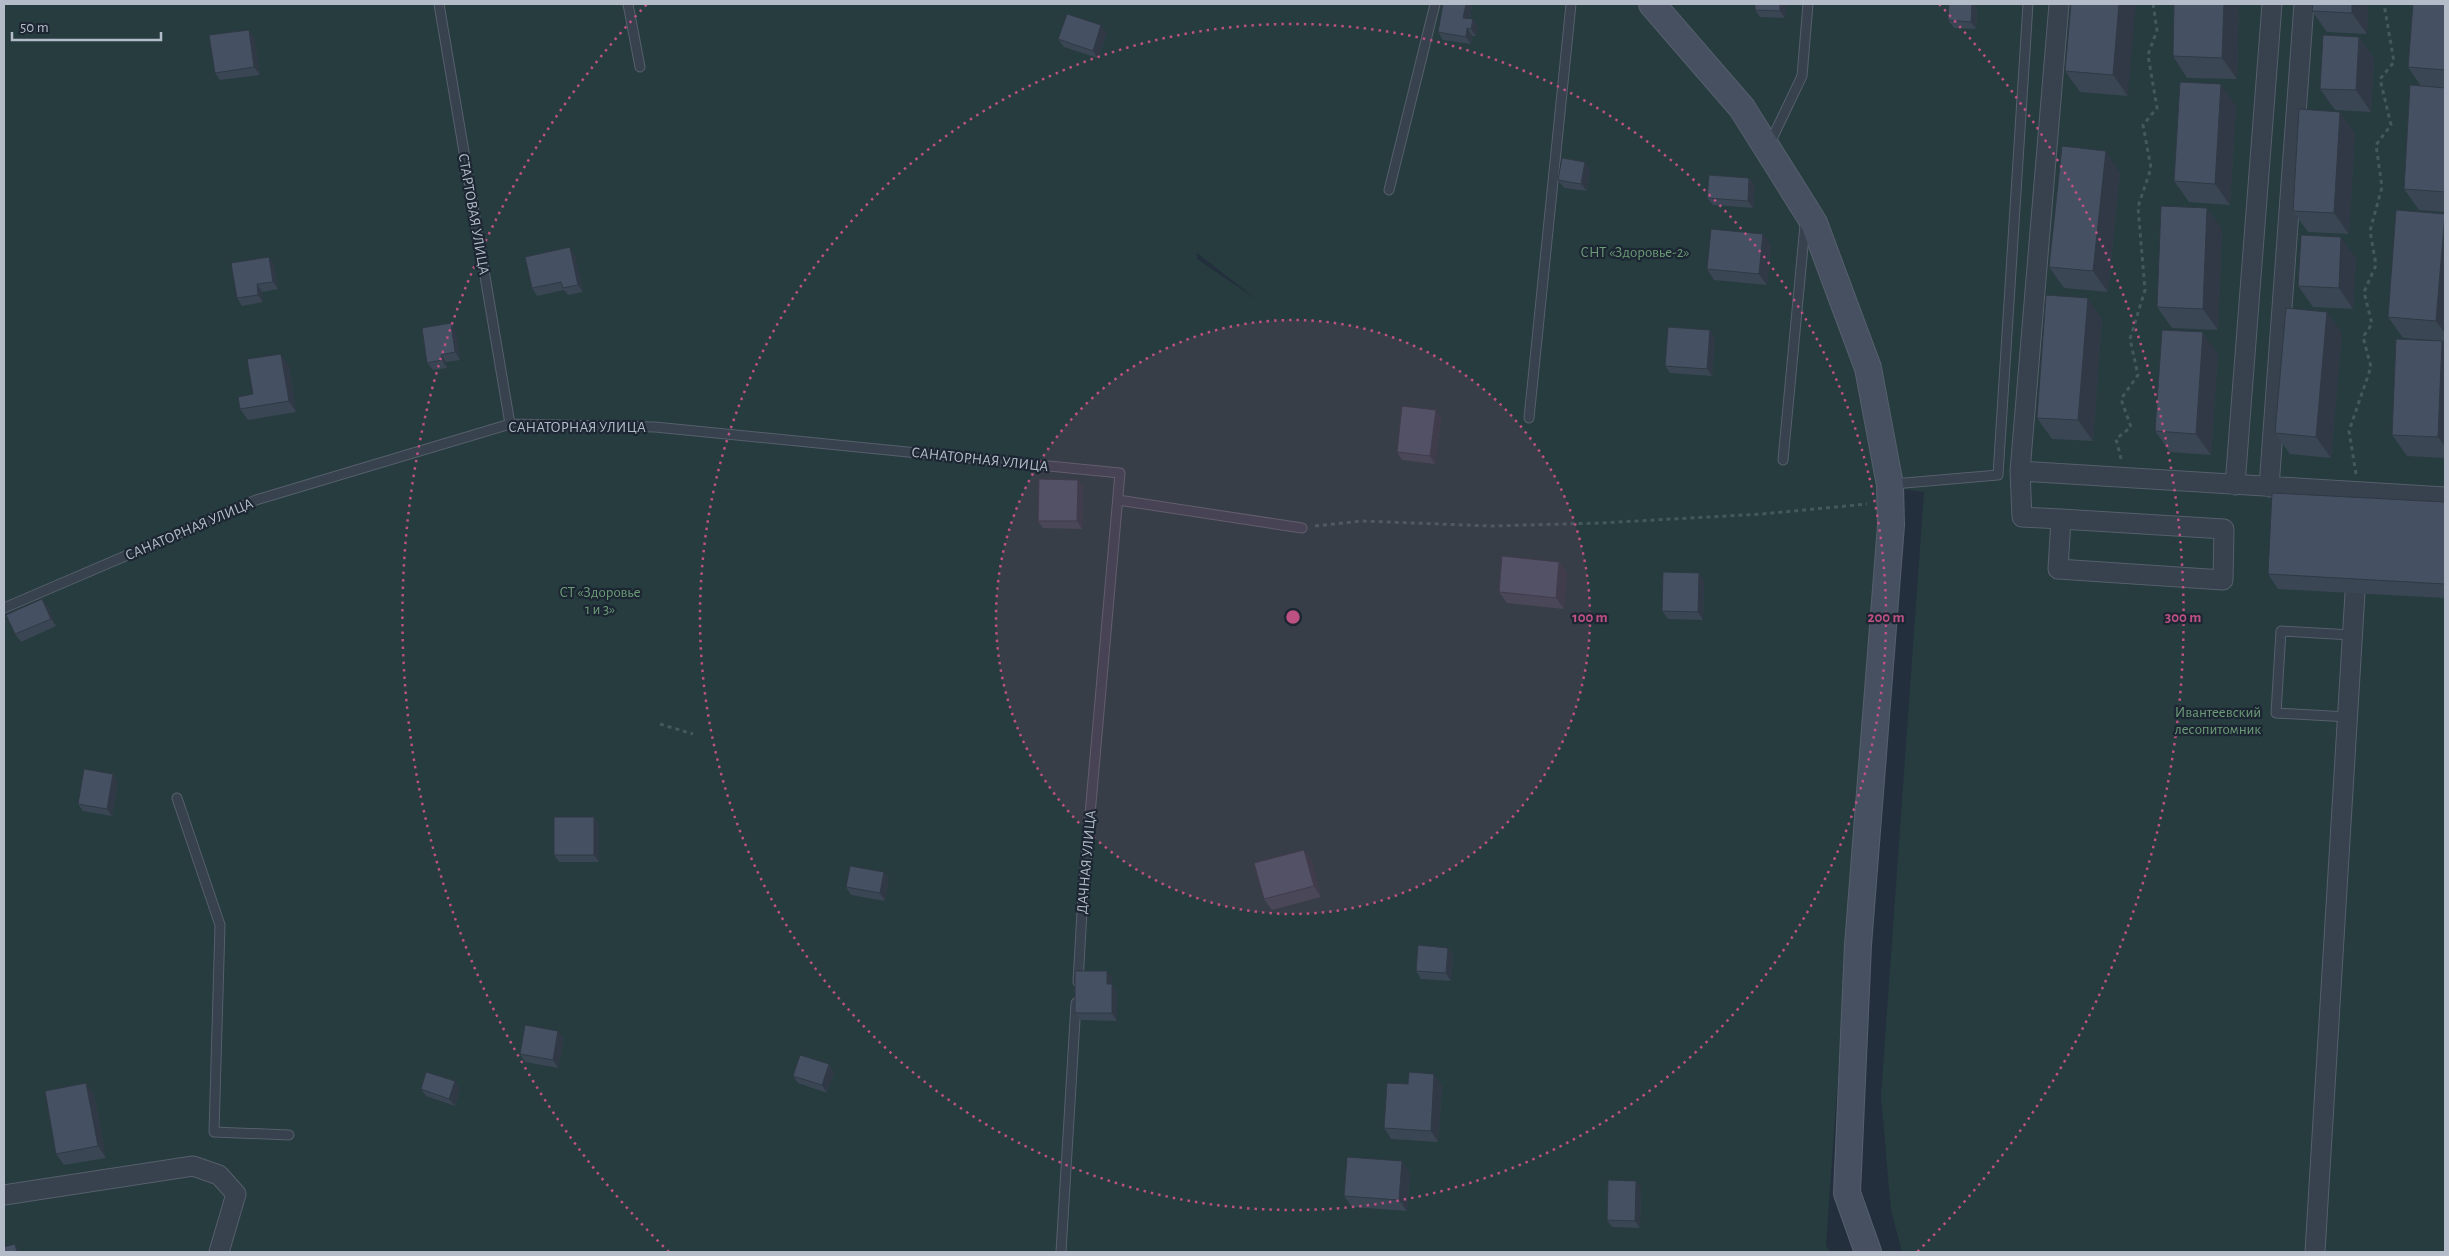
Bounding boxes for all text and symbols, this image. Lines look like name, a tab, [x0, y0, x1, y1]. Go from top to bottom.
scale bar	[12, 10, 161, 42]
text: 50 m	[20, 20, 49, 35]
street label: СТАРТОВАЯ УЛИЦА	[455, 152, 492, 276]
park label: СНТ «Здоровье-2»	[1580, 245, 1690, 260]
street label: САНАТОРНАЯ УЛИЦА	[508, 420, 646, 435]
street label: САНАТОРНАЯ УЛИЦА	[911, 445, 1049, 474]
street label: САНАТОРНАЯ УЛИЦА	[123, 496, 256, 563]
park label: СТ «Здоровье 1 и 3»	[559, 585, 641, 617]
centre of rings	[1284, 608, 1302, 626]
text: 100 m	[1572, 610, 1608, 625]
text: 200 m	[1867, 610, 1905, 625]
text: 300 m	[2165, 610, 2201, 625]
park label: Ивантеевский лесопитомник	[2175, 705, 2261, 737]
street label: ДАЧНАЯ УЛИЦА	[1074, 809, 1099, 915]

